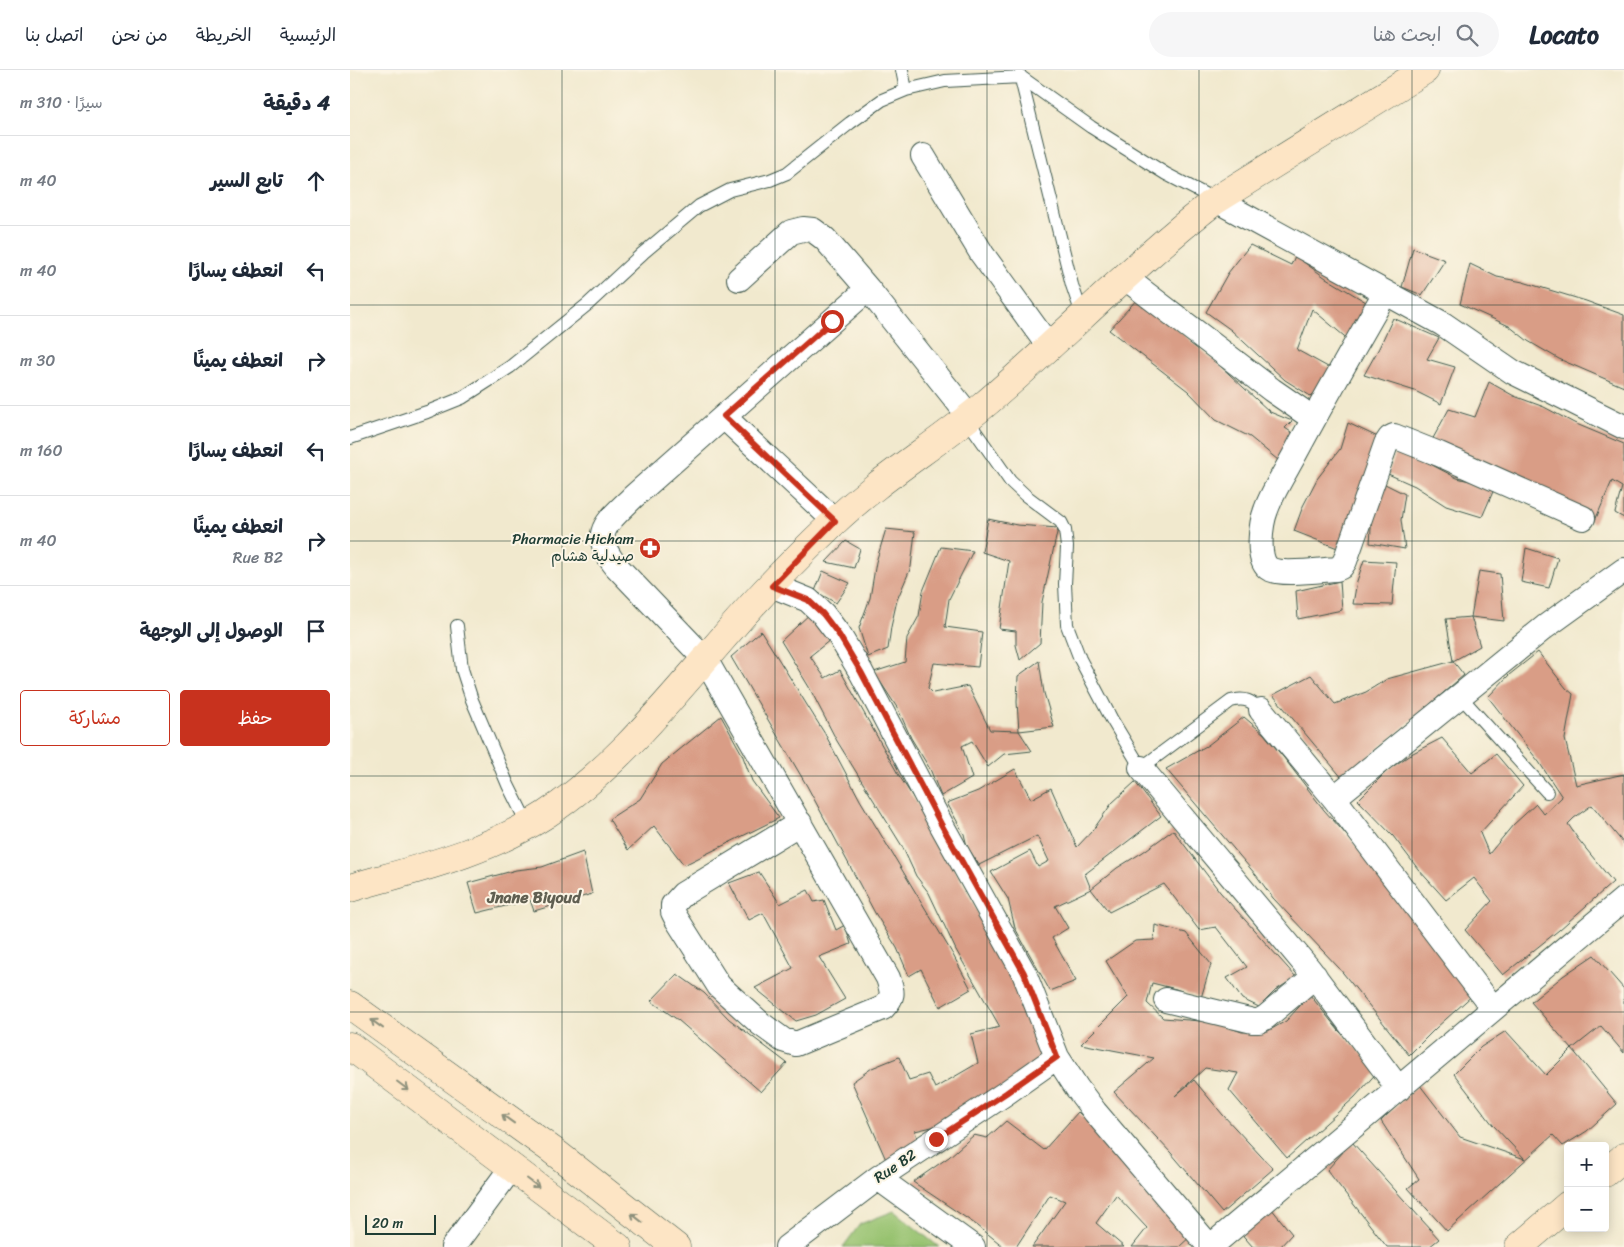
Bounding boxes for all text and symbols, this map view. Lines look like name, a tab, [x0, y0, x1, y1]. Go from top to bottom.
search box	[1149, 12, 1499, 57]
text: Locato	[1529, 14, 1599, 56]
text: ابحث هنا	[1373, 18, 1441, 51]
text: اتصل بنا	[25, 19, 84, 51]
text: من نحن	[112, 19, 168, 51]
text: الخريطة	[196, 19, 252, 51]
text: الرئيسية	[280, 19, 336, 51]
icon: search	[1453, 21, 1481, 49]
text: 4 دقيقة	[263, 84, 330, 122]
text: سيرًا · 310 m	[20, 88, 103, 117]
text: تابع السير	[210, 164, 283, 197]
text: 40 m	[20, 166, 57, 195]
icon: ahead	[302, 167, 330, 195]
text: انعطف يسارًا	[188, 254, 283, 287]
text: 40 m	[20, 256, 57, 285]
icon: left	[302, 257, 330, 285]
route start	[821, 310, 844, 333]
text: انعطف يمينًا	[193, 344, 283, 377]
text: 30 m	[20, 346, 55, 375]
icon: right	[302, 347, 330, 375]
text: انعطف يسارًا	[188, 434, 283, 467]
text: 160 m	[20, 436, 63, 465]
icon: left	[302, 437, 330, 465]
text: انعطف يمينًا	[193, 510, 283, 543]
text: 40 m	[20, 526, 57, 555]
place label: Pharmacie Hicham صيدلية هشام	[512, 526, 634, 569]
icon: right	[302, 527, 330, 555]
pharmacy icon: Pharmacie Hicham صيدلية هشام	[638, 536, 662, 560]
text: Rue B2	[233, 543, 283, 572]
text: الوصول إلى الوجهة	[140, 614, 283, 647]
icon: arrive	[302, 617, 330, 645]
button: مشاركة	[20, 690, 170, 746]
button: حفظ	[180, 690, 330, 746]
district label: Jnane Biyoud	[486, 883, 582, 912]
one-way arrow	[370, 1019, 384, 1029]
one-way arrow	[396, 1081, 410, 1091]
one-way arrow	[501, 1114, 515, 1124]
route end	[925, 1128, 948, 1151]
street label: Rue B2	[868, 1142, 922, 1190]
map controls	[1564, 1142, 1609, 1232]
button: +	[1564, 1142, 1609, 1187]
one-way arrow	[526, 1178, 540, 1188]
button: −	[1564, 1187, 1609, 1232]
text: 20 m	[372, 1211, 403, 1236]
scale bar	[365, 1212, 436, 1235]
one-way arrow	[631, 1212, 644, 1223]

